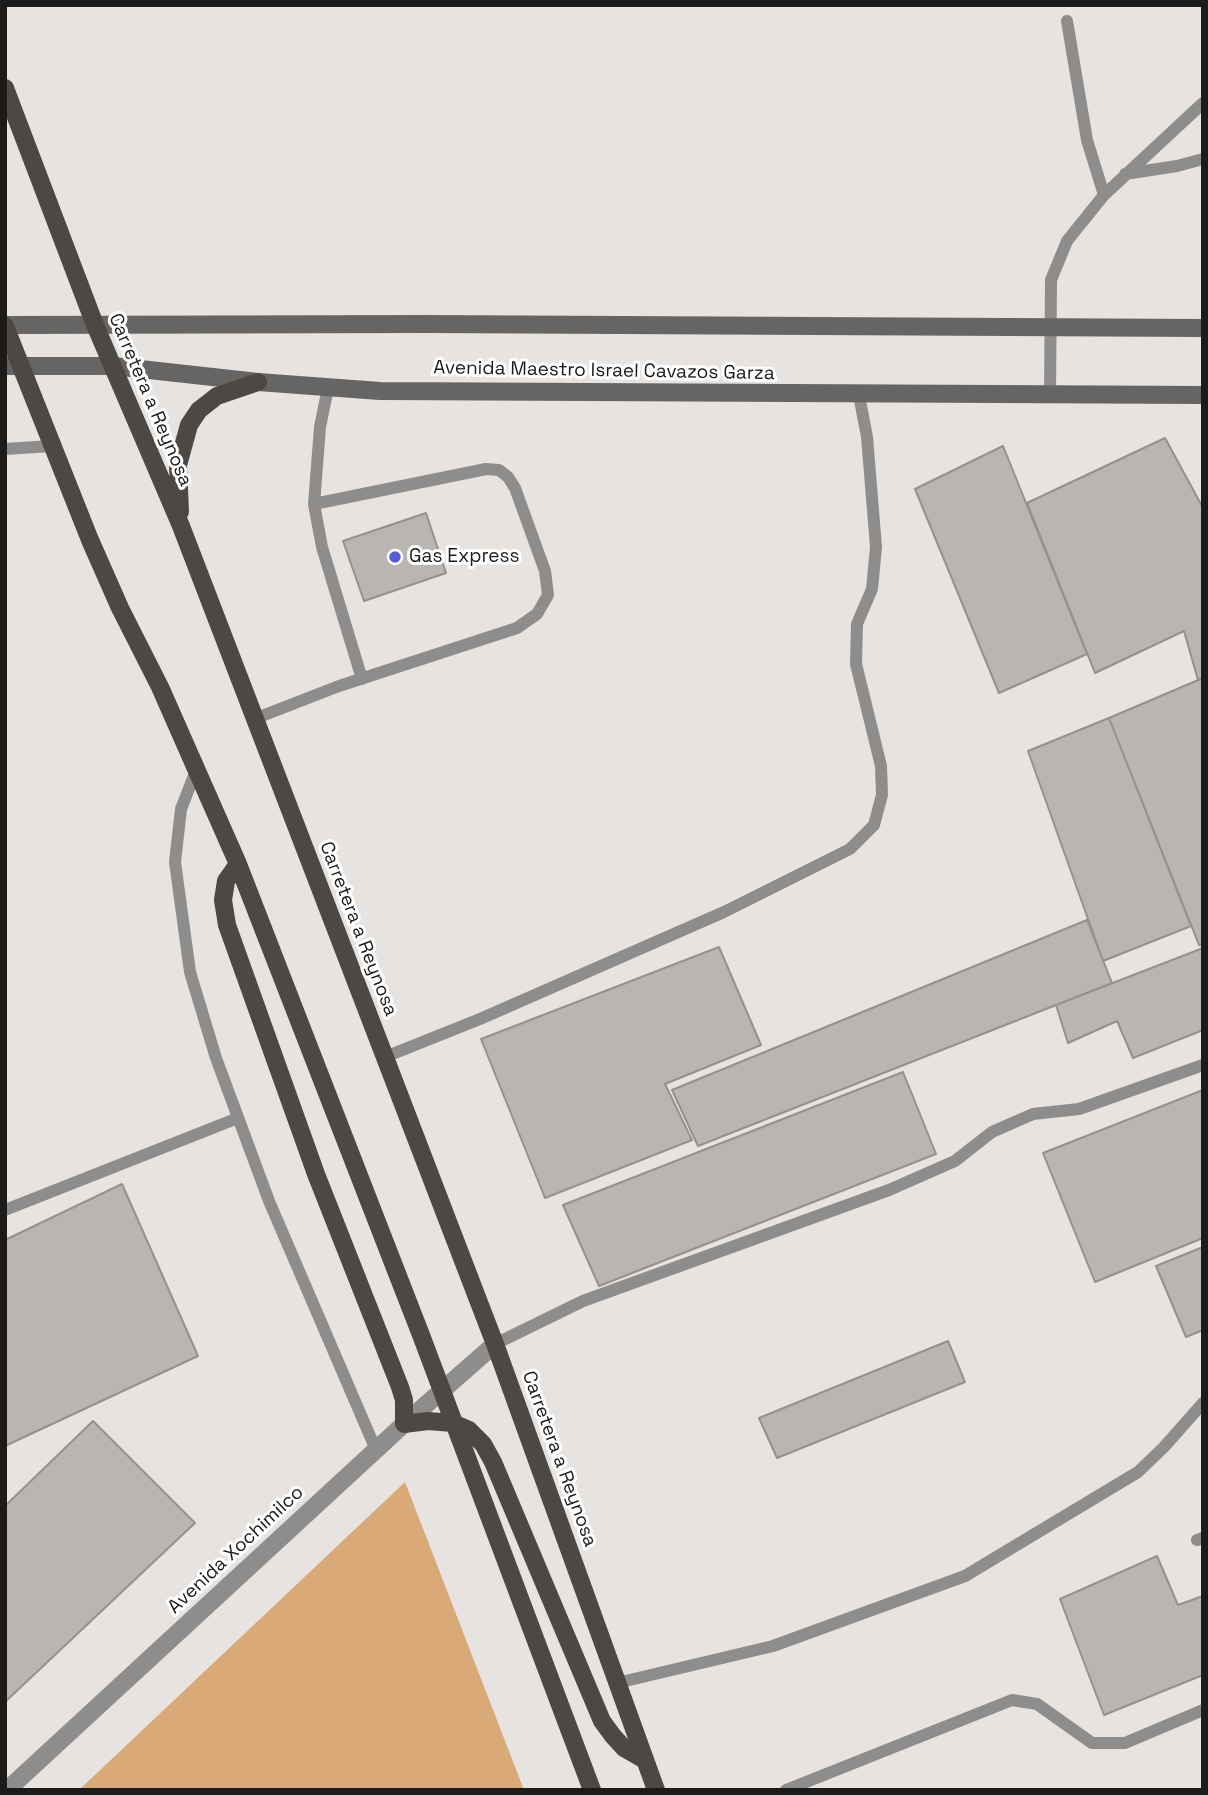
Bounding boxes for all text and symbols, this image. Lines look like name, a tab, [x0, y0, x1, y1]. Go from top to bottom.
street label: Carretera a Reynosa	[103, 310, 197, 490]
street label: Avenida Maestro Israel Cavazos Garza	[433, 357, 775, 385]
place label: Gas Express	[409, 546, 520, 568]
marker: Gas Express	[387, 549, 403, 565]
street label: Carretera a Reynosa	[314, 838, 402, 1020]
street label: Carretera a Reynosa	[517, 1368, 601, 1550]
street label: Avenida Xochimilco	[163, 1481, 309, 1619]

